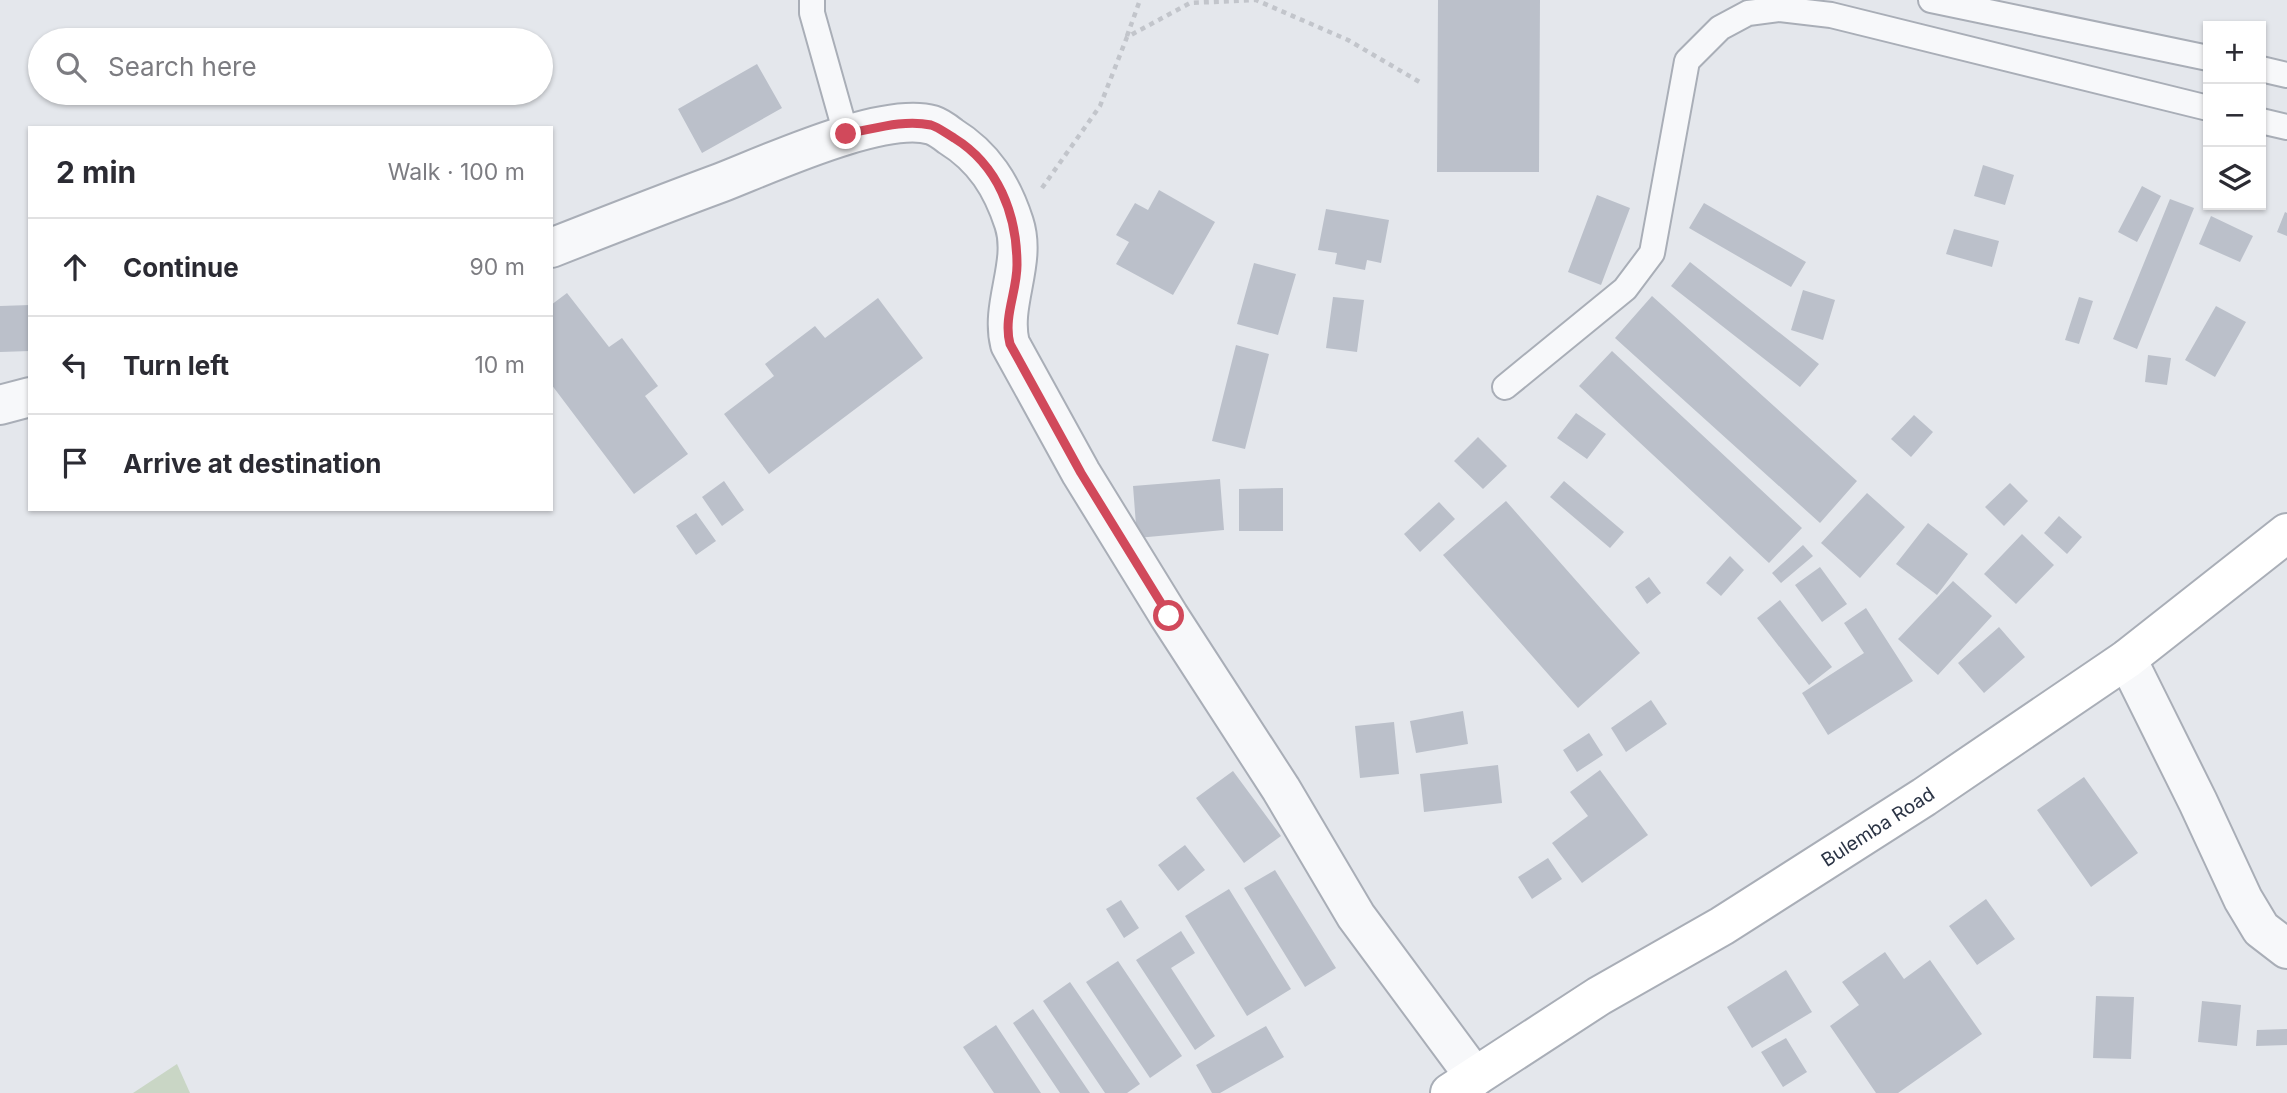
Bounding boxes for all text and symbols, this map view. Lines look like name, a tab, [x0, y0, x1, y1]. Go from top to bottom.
map controls	[2203, 21, 2266, 210]
button: +	[2203, 21, 2266, 84]
search box	[28, 28, 553, 105]
icon: search	[52, 48, 90, 86]
text: Search here	[108, 51, 257, 82]
button: −	[2203, 84, 2266, 147]
route end	[830, 118, 861, 149]
button: layers	[2203, 147, 2266, 210]
text: 2 min	[56, 154, 136, 190]
text: Walk · 100 m	[388, 158, 525, 186]
icon: ahead	[56, 248, 94, 286]
text: Continue	[123, 252, 239, 283]
text: 90 m	[470, 253, 525, 281]
icon: left	[56, 346, 94, 384]
text: Turn left	[123, 350, 229, 381]
text: 10 m	[475, 351, 525, 379]
icon: arrive	[56, 444, 94, 482]
text: Arrive at destination	[123, 448, 382, 479]
route start	[1153, 600, 1184, 631]
street label: Bulemba Road	[1817, 782, 1939, 871]

